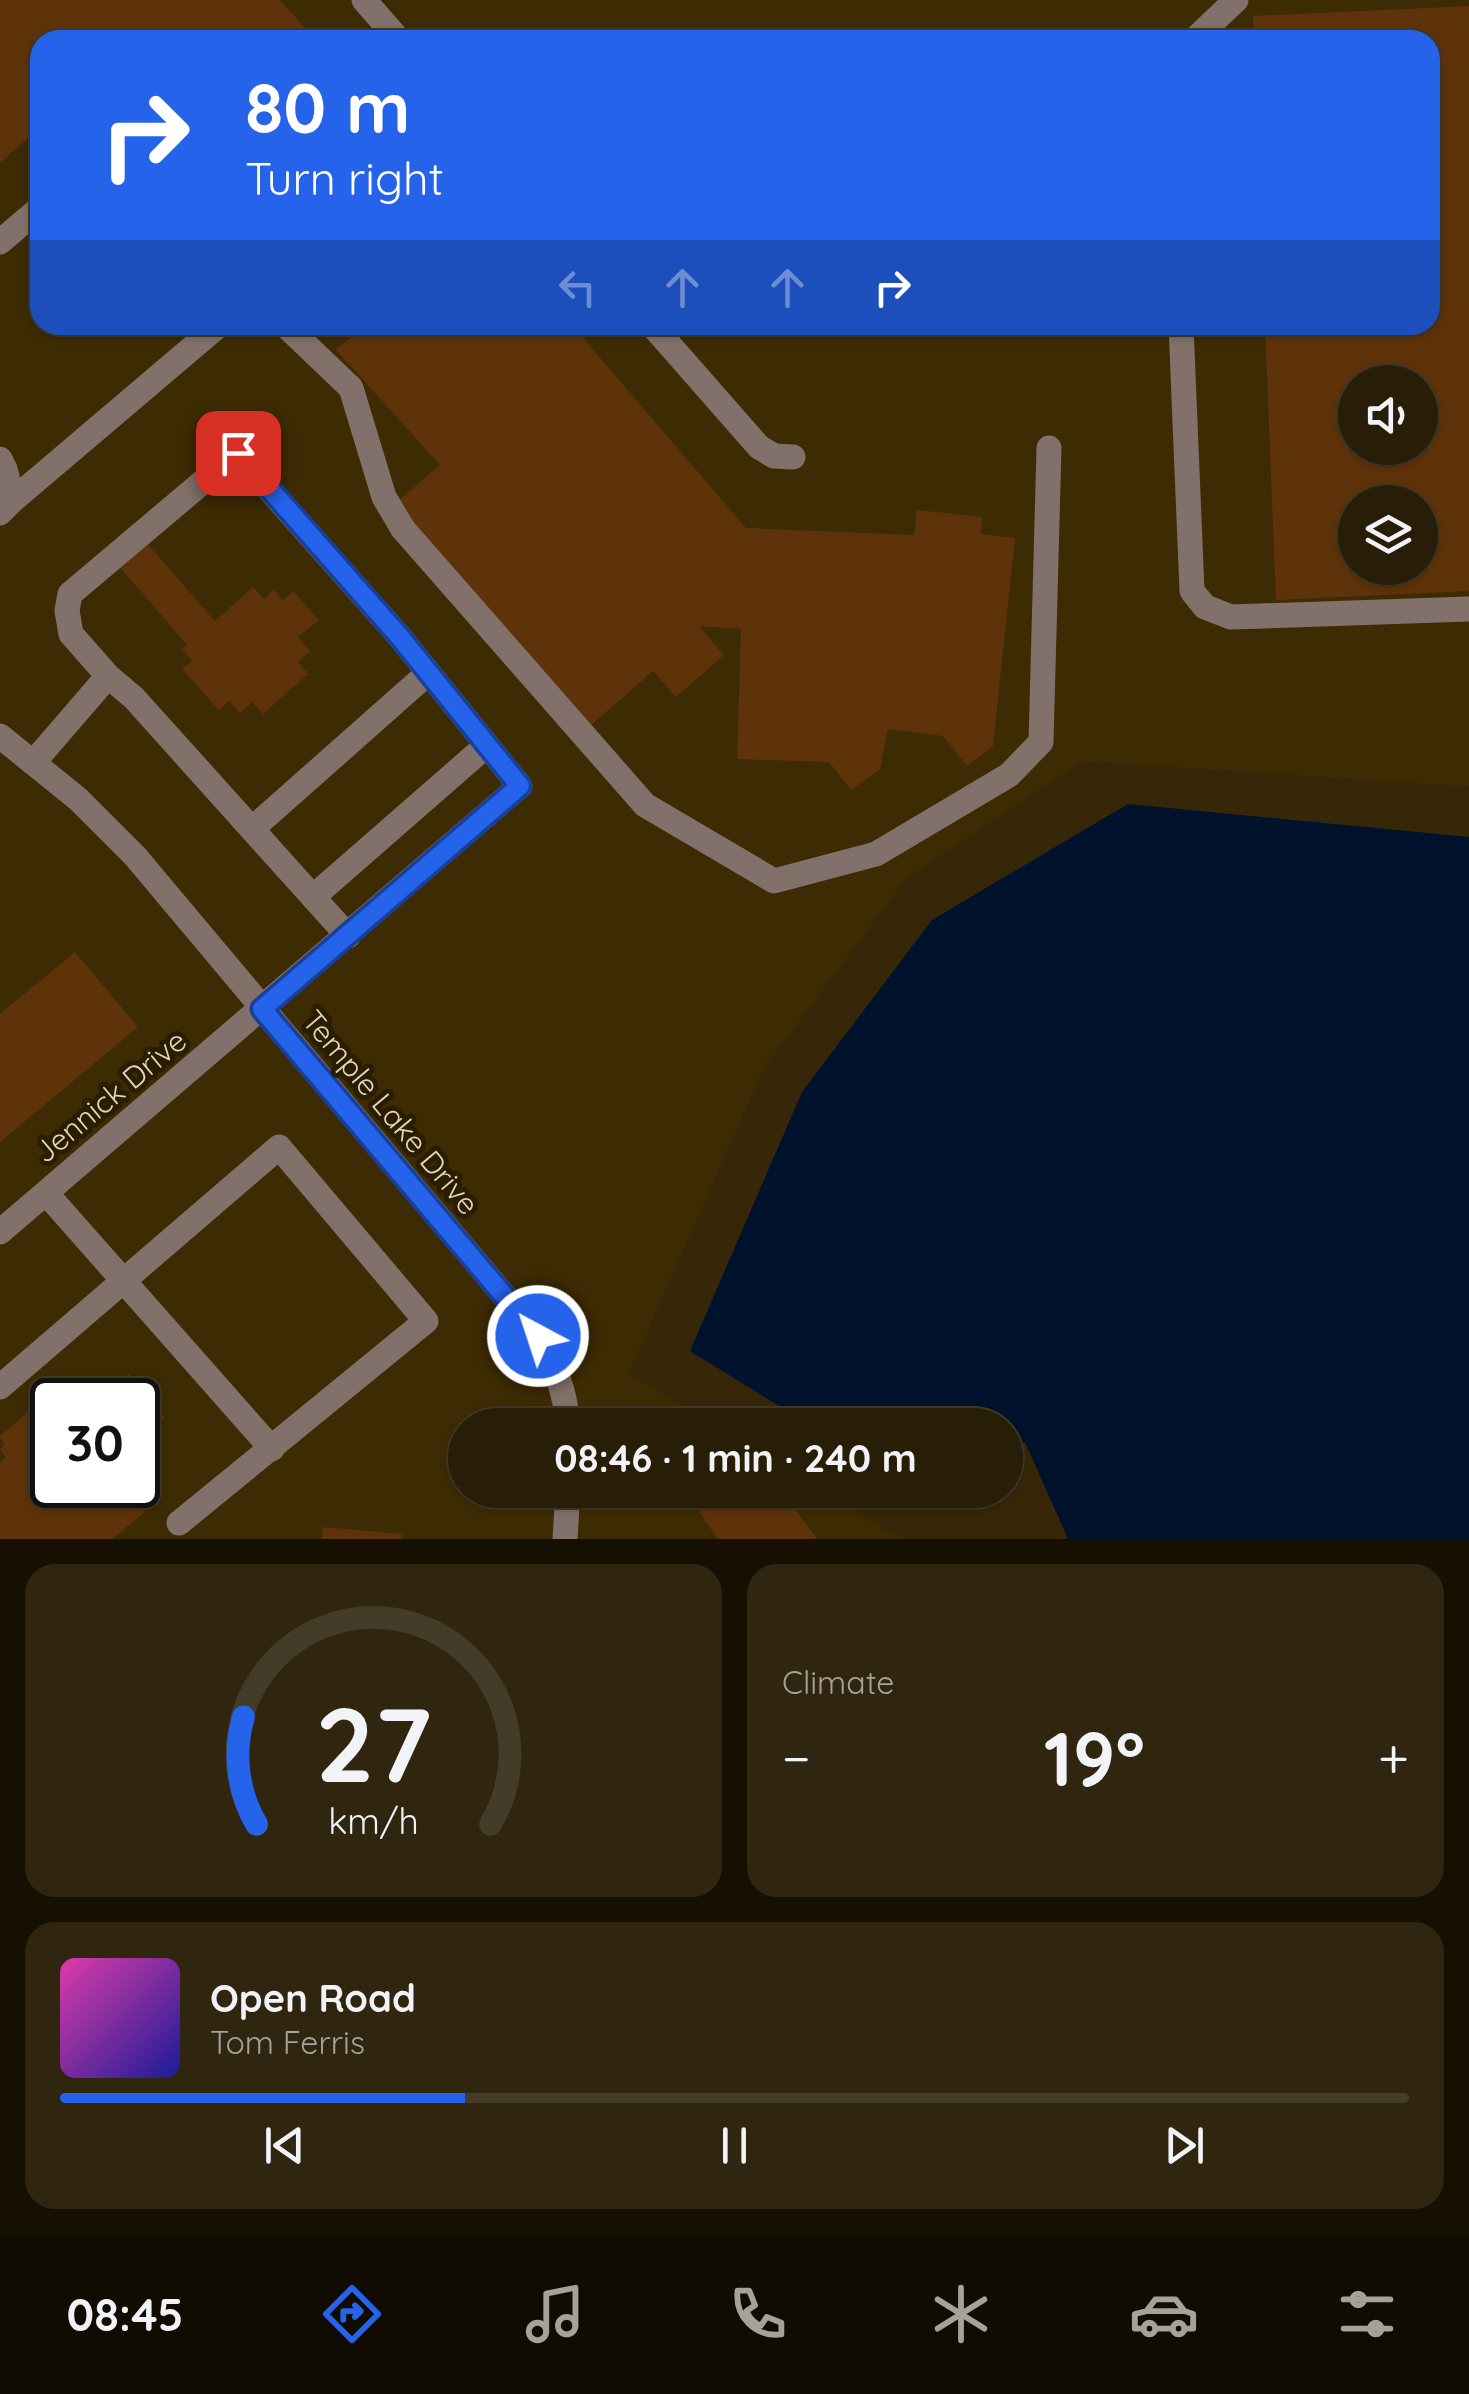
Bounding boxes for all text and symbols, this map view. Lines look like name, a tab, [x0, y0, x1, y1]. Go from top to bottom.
text: 80 m	[245, 63, 410, 151]
icon: right	[80, 70, 210, 200]
text: Turn right	[245, 150, 444, 206]
icon: left	[550, 260, 605, 315]
icon: ahead	[655, 260, 710, 315]
icon: ahead	[760, 260, 815, 315]
icon: right	[865, 260, 920, 315]
map controls	[1338, 365, 1438, 585]
button: sound	[1338, 365, 1438, 465]
pin	[196, 411, 281, 496]
icon: arrive	[211, 426, 266, 481]
button: layers	[1338, 485, 1438, 585]
street label: Temple Lake Drive	[294, 1002, 488, 1222]
street label: Jennick Drive	[26, 1021, 194, 1171]
position arrow	[486, 1284, 590, 1388]
speed limit sign: 30	[30, 1378, 160, 1508]
text: 08:46 · 1 min · 240 m	[554, 1434, 917, 1482]
text: Climate	[782, 1662, 894, 1702]
text: 27	[315, 1678, 432, 1808]
text: 19°	[1044, 1711, 1145, 1805]
text: −	[782, 1723, 811, 1792]
text: +	[1378, 1723, 1409, 1792]
text: km/h	[328, 1798, 419, 1843]
text: Open Road	[210, 1974, 416, 2022]
text: Tom Ferris	[210, 2022, 365, 2062]
icon: previous	[257, 2118, 312, 2173]
icon: pause	[707, 2118, 762, 2173]
icon: next	[1157, 2118, 1212, 2173]
icon: directions	[317, 2279, 387, 2349]
icon: music	[520, 2279, 590, 2349]
icon: phone	[723, 2279, 793, 2349]
icon: climate	[926, 2279, 996, 2349]
icon: car	[1129, 2279, 1199, 2349]
icon: filters	[1332, 2279, 1402, 2349]
text: 08:45	[67, 2286, 184, 2342]

